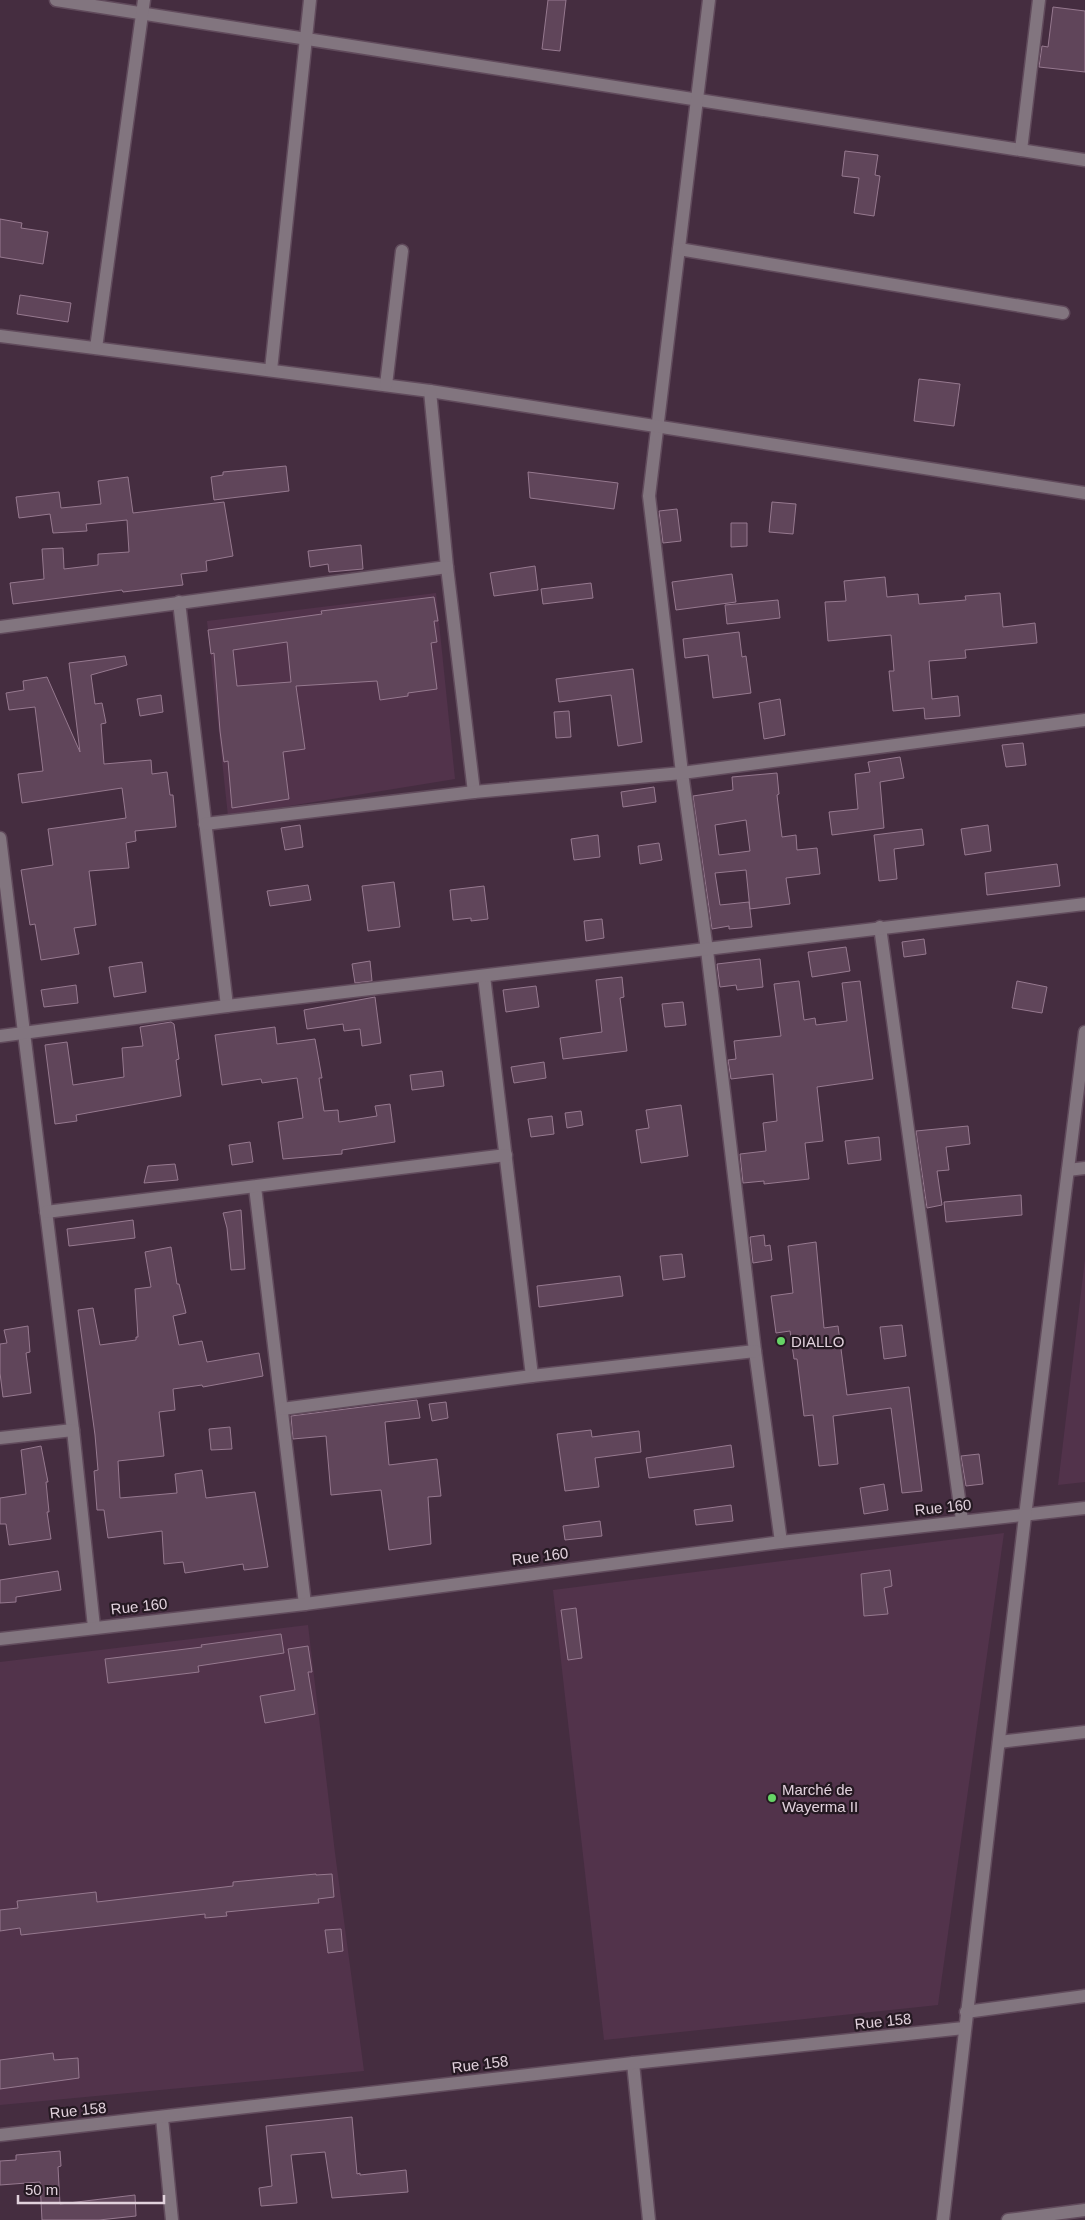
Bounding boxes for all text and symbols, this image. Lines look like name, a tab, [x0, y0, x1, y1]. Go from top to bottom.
place label: DIALLO	[791, 1333, 844, 1350]
marker: DIALLO	[775, 1335, 787, 1347]
street label: Rue 160	[914, 1496, 972, 1518]
street label: Rue 160	[511, 1544, 569, 1568]
street label: Rue 160	[110, 1595, 168, 1617]
place label: Marché de Wayerma II	[782, 1781, 858, 1815]
marker: Marché de Wayerma II	[766, 1792, 778, 1804]
street label: Rue 158	[854, 2010, 912, 2032]
street label: Rue 158	[451, 2052, 509, 2076]
street label: Rue 158	[49, 2099, 107, 2121]
scale bar	[18, 2172, 164, 2204]
text: 50 m	[25, 2181, 58, 2198]

